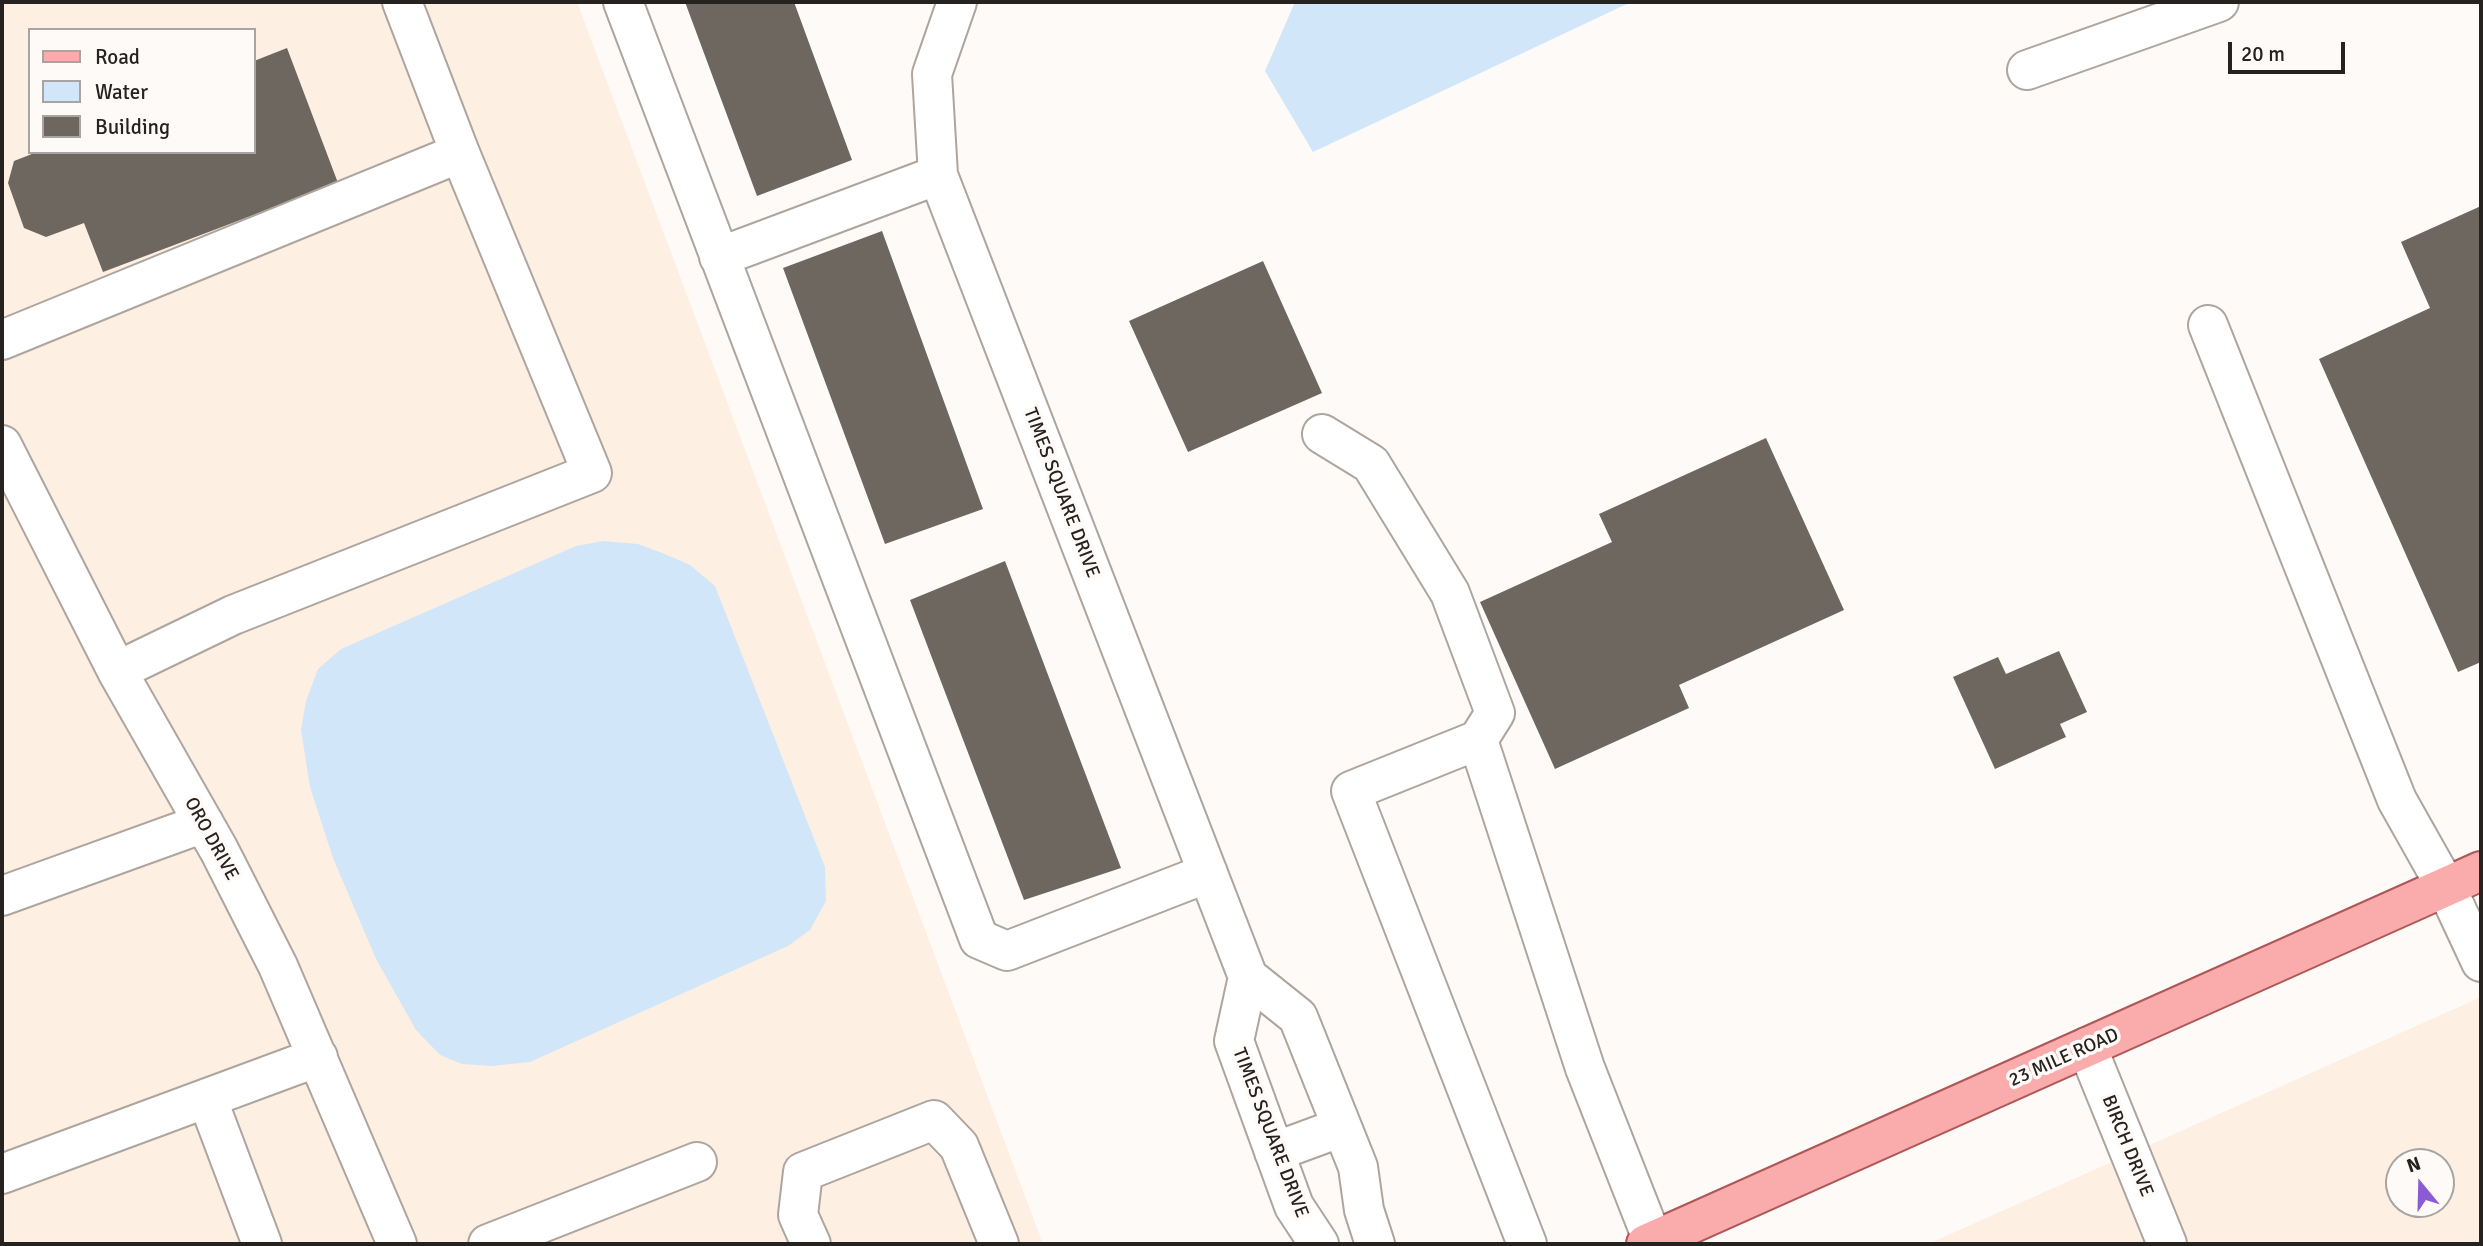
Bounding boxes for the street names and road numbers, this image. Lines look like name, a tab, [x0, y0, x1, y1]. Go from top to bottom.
street label: TIMES SQUARE DRIVE	[1018, 405, 1104, 581]
street label: ORO DRIVE	[179, 794, 243, 884]
street label: 23 MILE ROAD	[2006, 1024, 2122, 1092]
street label: TIMES SQUARE DRIVE	[1227, 1045, 1313, 1221]
street label: BIRCH DRIVE	[2096, 1092, 2158, 1200]

